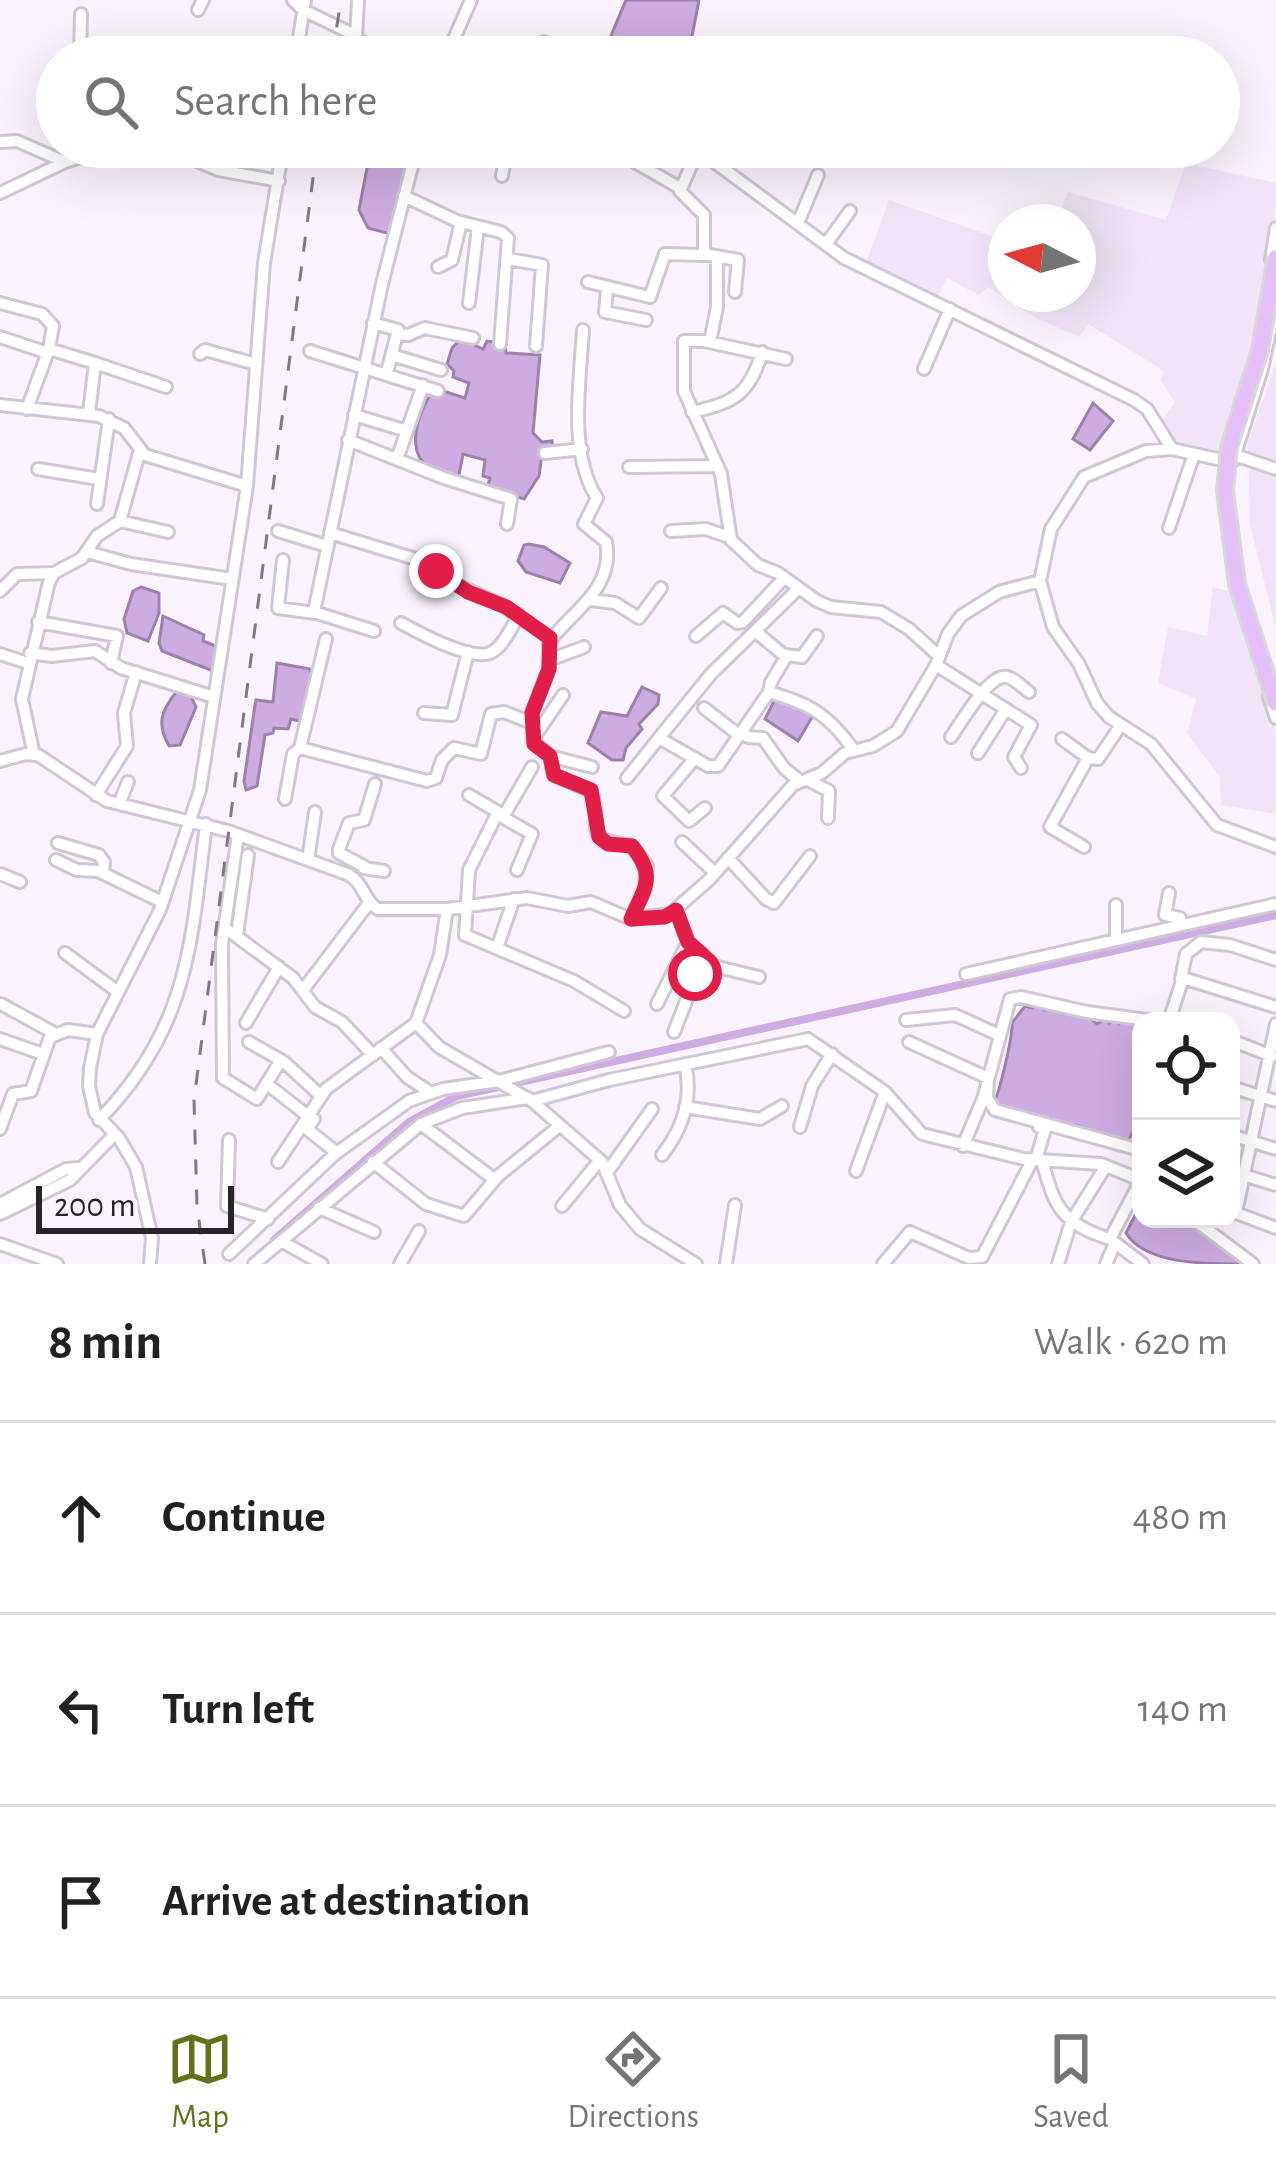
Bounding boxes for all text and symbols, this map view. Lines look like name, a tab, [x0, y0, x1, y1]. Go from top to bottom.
search box	[36, 36, 1240, 168]
icon: search	[78, 69, 144, 135]
text: Search here	[174, 79, 377, 124]
north arrow	[988, 204, 1096, 312]
route end	[409, 544, 463, 598]
route start	[668, 947, 722, 1001]
map controls	[1132, 1012, 1240, 1228]
button: locate	[1132, 1012, 1240, 1120]
button: layers	[1132, 1120, 1240, 1228]
scale bar	[36, 1180, 234, 1233]
text: 200 m	[54, 1190, 136, 1223]
text: 8 min	[48, 1317, 162, 1368]
text: Walk · 620 m	[1034, 1323, 1228, 1362]
icon: ahead	[48, 1485, 114, 1551]
text: Continue	[162, 1495, 326, 1540]
text: 480 m	[1133, 1498, 1228, 1537]
icon: left	[48, 1677, 114, 1743]
text: Turn left	[162, 1687, 314, 1732]
text: 140 m	[1138, 1690, 1228, 1729]
icon: arrive	[48, 1869, 114, 1935]
text: Arrive at destination	[162, 1879, 530, 1924]
tab: Map	[167, 2026, 233, 2138]
tab: Directions	[567, 2026, 699, 2138]
tab: Saved	[1033, 2026, 1109, 2138]

